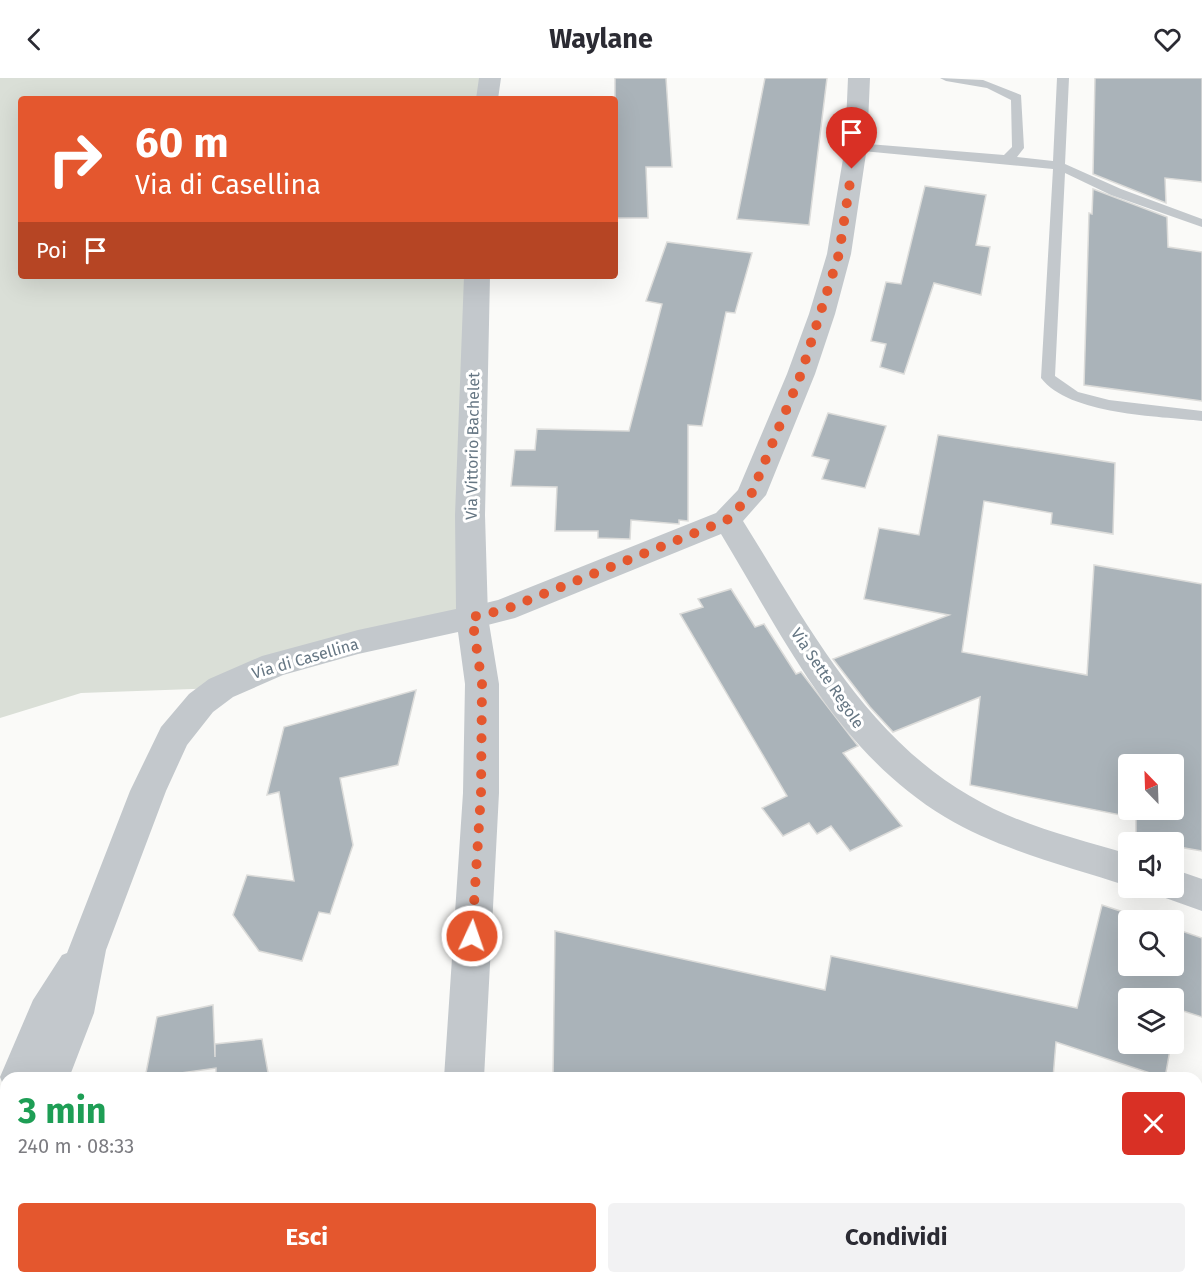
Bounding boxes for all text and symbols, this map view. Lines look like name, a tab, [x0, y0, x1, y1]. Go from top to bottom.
icon: back	[18, 23, 51, 56]
text: Waylane	[549, 23, 653, 55]
icon: heart	[1151, 23, 1184, 56]
pin	[826, 107, 877, 169]
icon: arrive	[835, 116, 868, 149]
text: 60 m	[135, 118, 229, 168]
icon: right	[36, 120, 114, 198]
text: Via di Casellina	[135, 169, 321, 201]
icon: arrive	[79, 234, 112, 267]
text: Poi	[36, 237, 67, 264]
street label: Via Vittorio Bachelet	[462, 372, 483, 520]
street label: Via Sette Regole	[787, 624, 868, 732]
street label: Via di Casellina	[250, 634, 361, 683]
north arrow	[1118, 754, 1184, 820]
map controls	[1118, 754, 1184, 1054]
button: sound	[1118, 832, 1184, 898]
position arrow	[440, 904, 504, 968]
button: search	[1118, 910, 1184, 976]
button: layers	[1118, 988, 1184, 1054]
text: 3 min	[18, 1089, 107, 1133]
button: close	[1122, 1092, 1185, 1155]
text: 240 m · 08:33	[18, 1134, 134, 1158]
button: Esci	[18, 1203, 596, 1272]
button: Condividi	[608, 1203, 1185, 1272]

